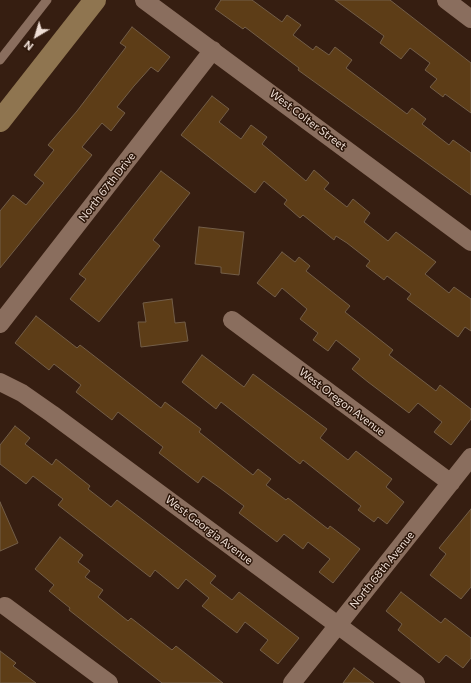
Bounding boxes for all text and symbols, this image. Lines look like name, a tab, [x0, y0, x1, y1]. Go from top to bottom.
north arrow	[16, 16, 56, 56]
text: N	[21, 38, 36, 54]
street label: West Colter Street	[267, 87, 349, 153]
street label: North 67th Drive	[76, 150, 138, 224]
street label: West Oregon Avenue	[296, 365, 388, 439]
street label: West Georgia Avenue	[163, 493, 255, 567]
street label: North 68th Avenue	[347, 529, 417, 611]

